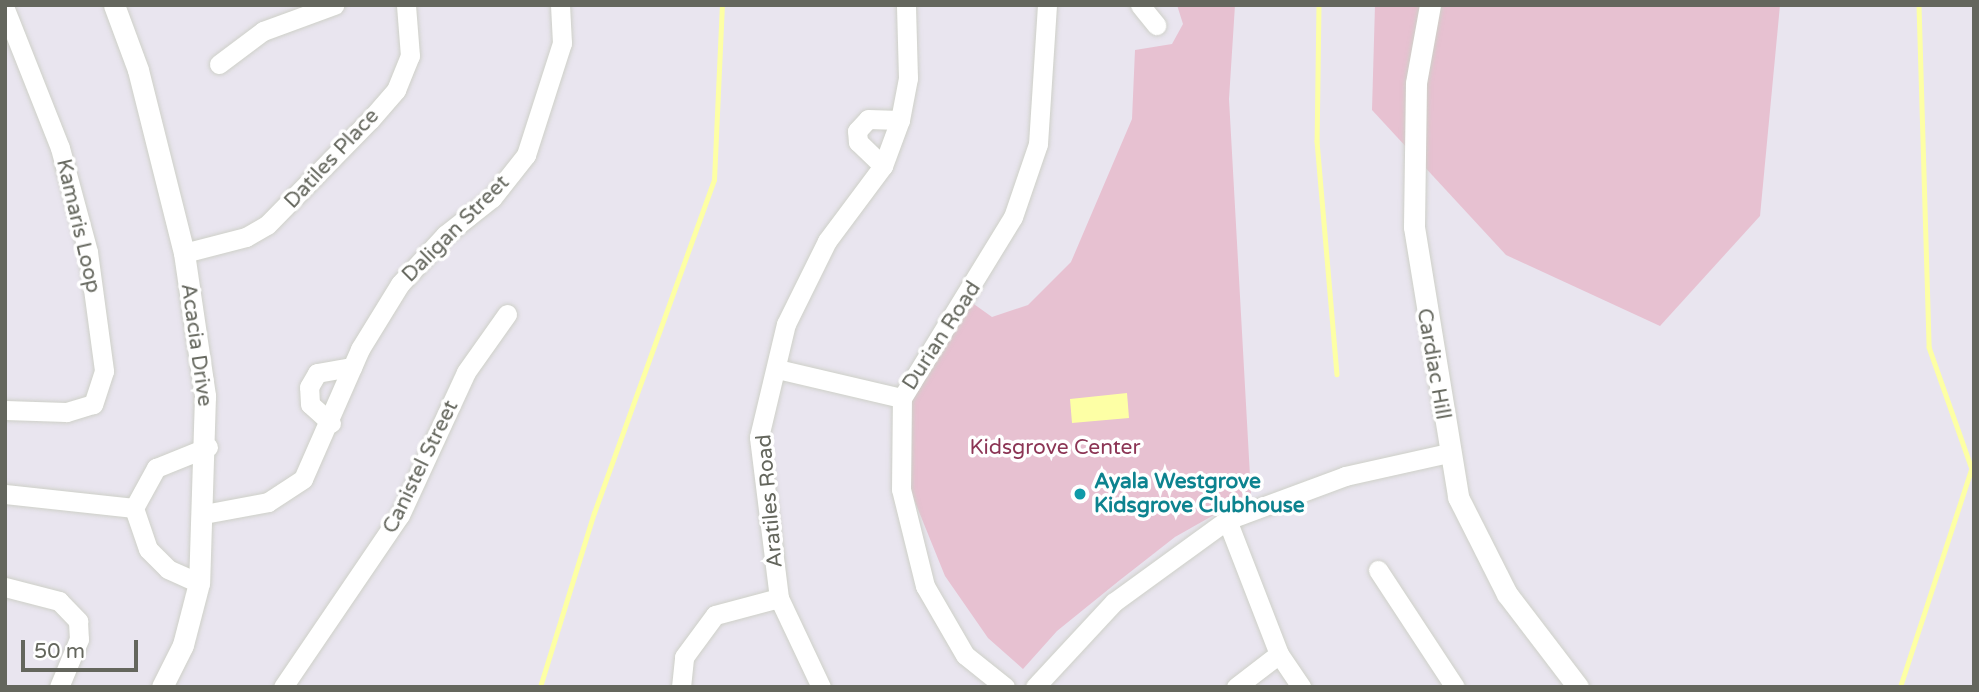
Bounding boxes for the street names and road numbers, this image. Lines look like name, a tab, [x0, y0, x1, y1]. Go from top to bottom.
street label: Datiles Place	[279, 104, 385, 214]
street label: Kamaris Loop	[50, 157, 106, 295]
street label: Daligan Street	[397, 170, 515, 288]
street label: Durian Road	[898, 277, 986, 395]
street label: Acacia Drive	[175, 282, 217, 408]
street label: Cardiac Hill	[1411, 306, 1455, 422]
street label: Canistel Street	[378, 396, 464, 538]
street label: Aratiles Road	[752, 433, 788, 569]

